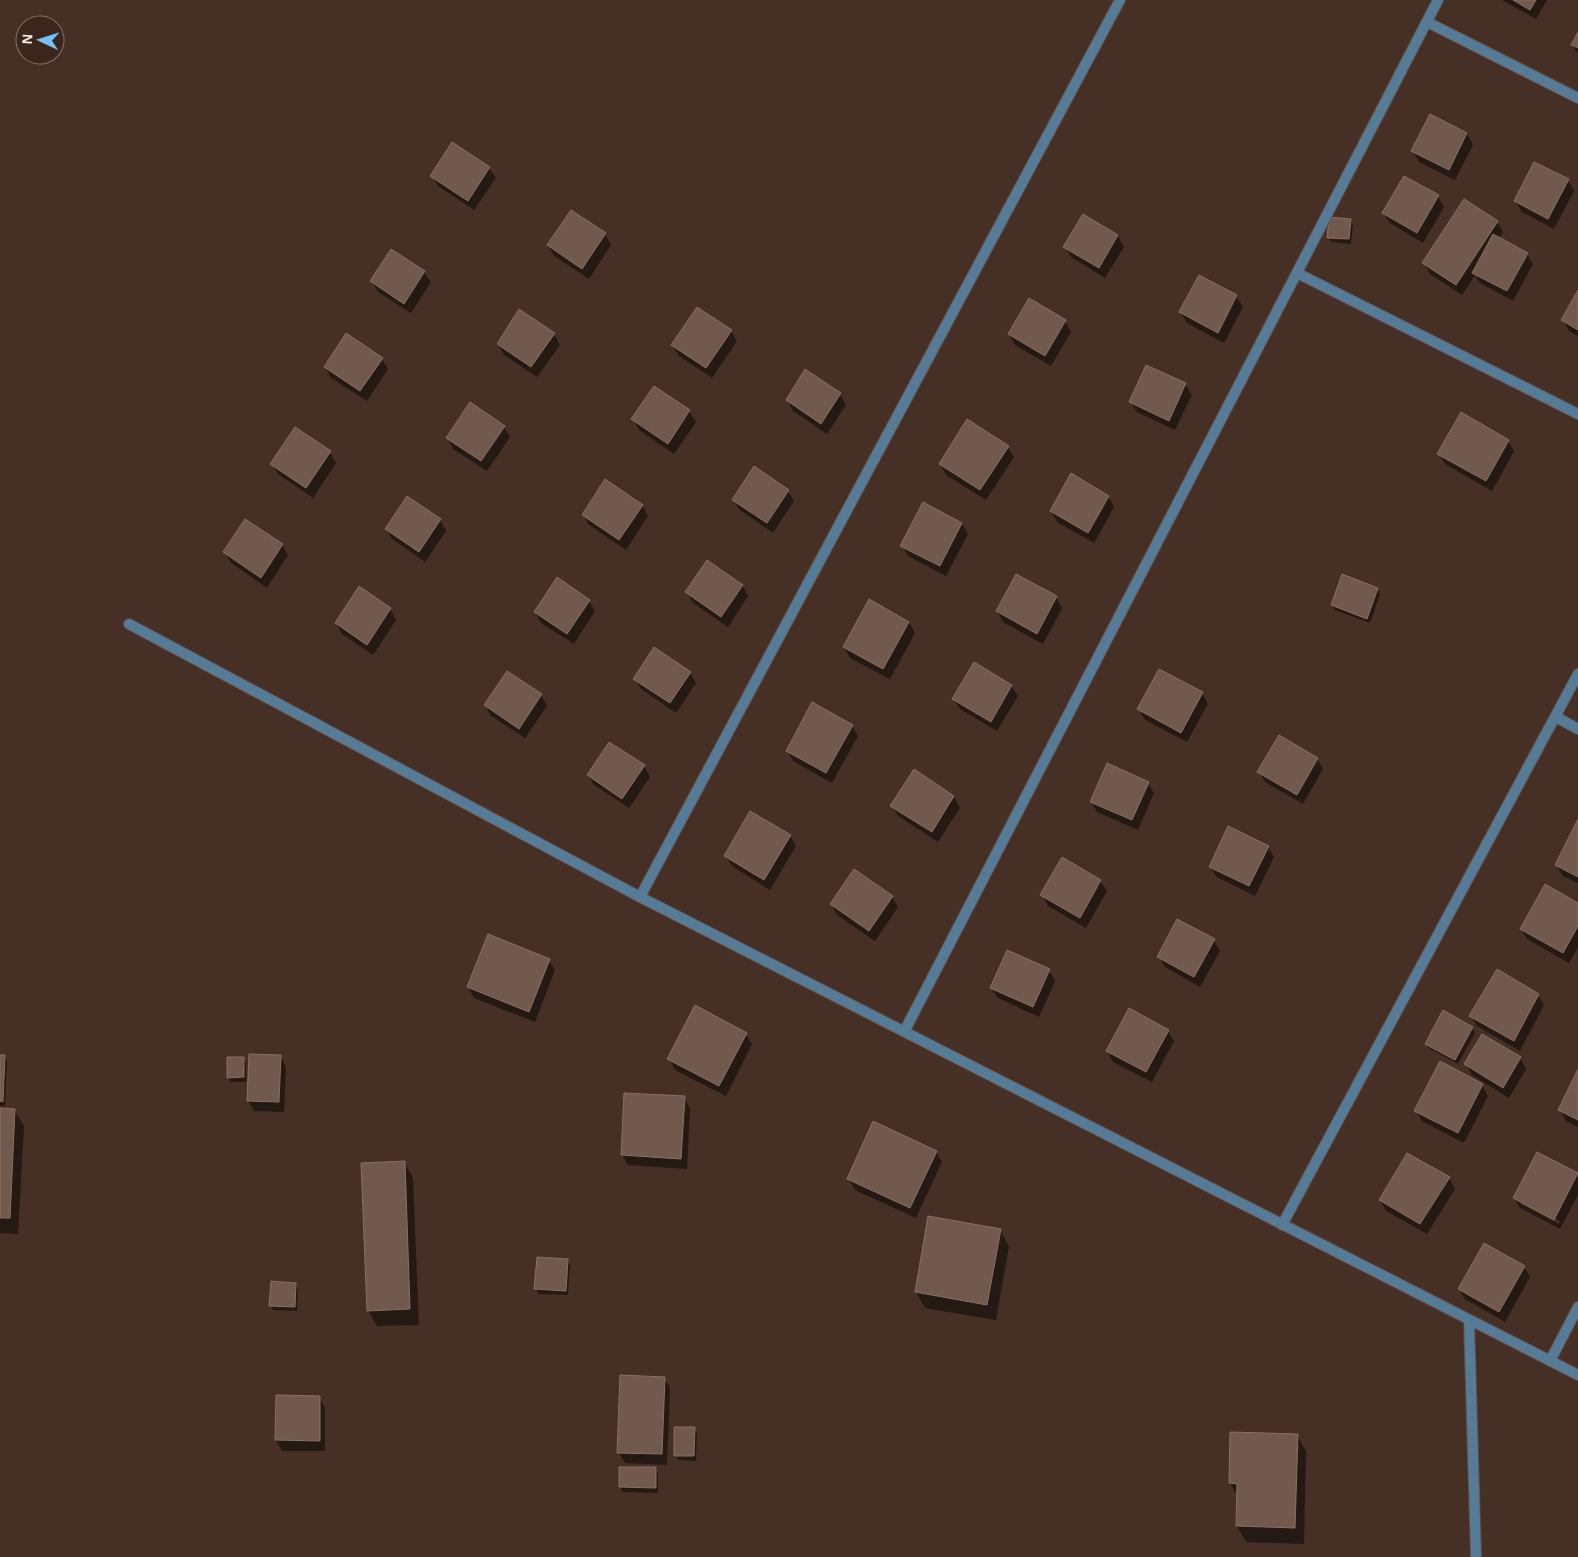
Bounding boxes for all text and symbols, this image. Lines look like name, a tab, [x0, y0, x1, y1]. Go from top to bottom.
north arrow	[15, 15, 65, 65]
text: N	[19, 33, 35, 45]

